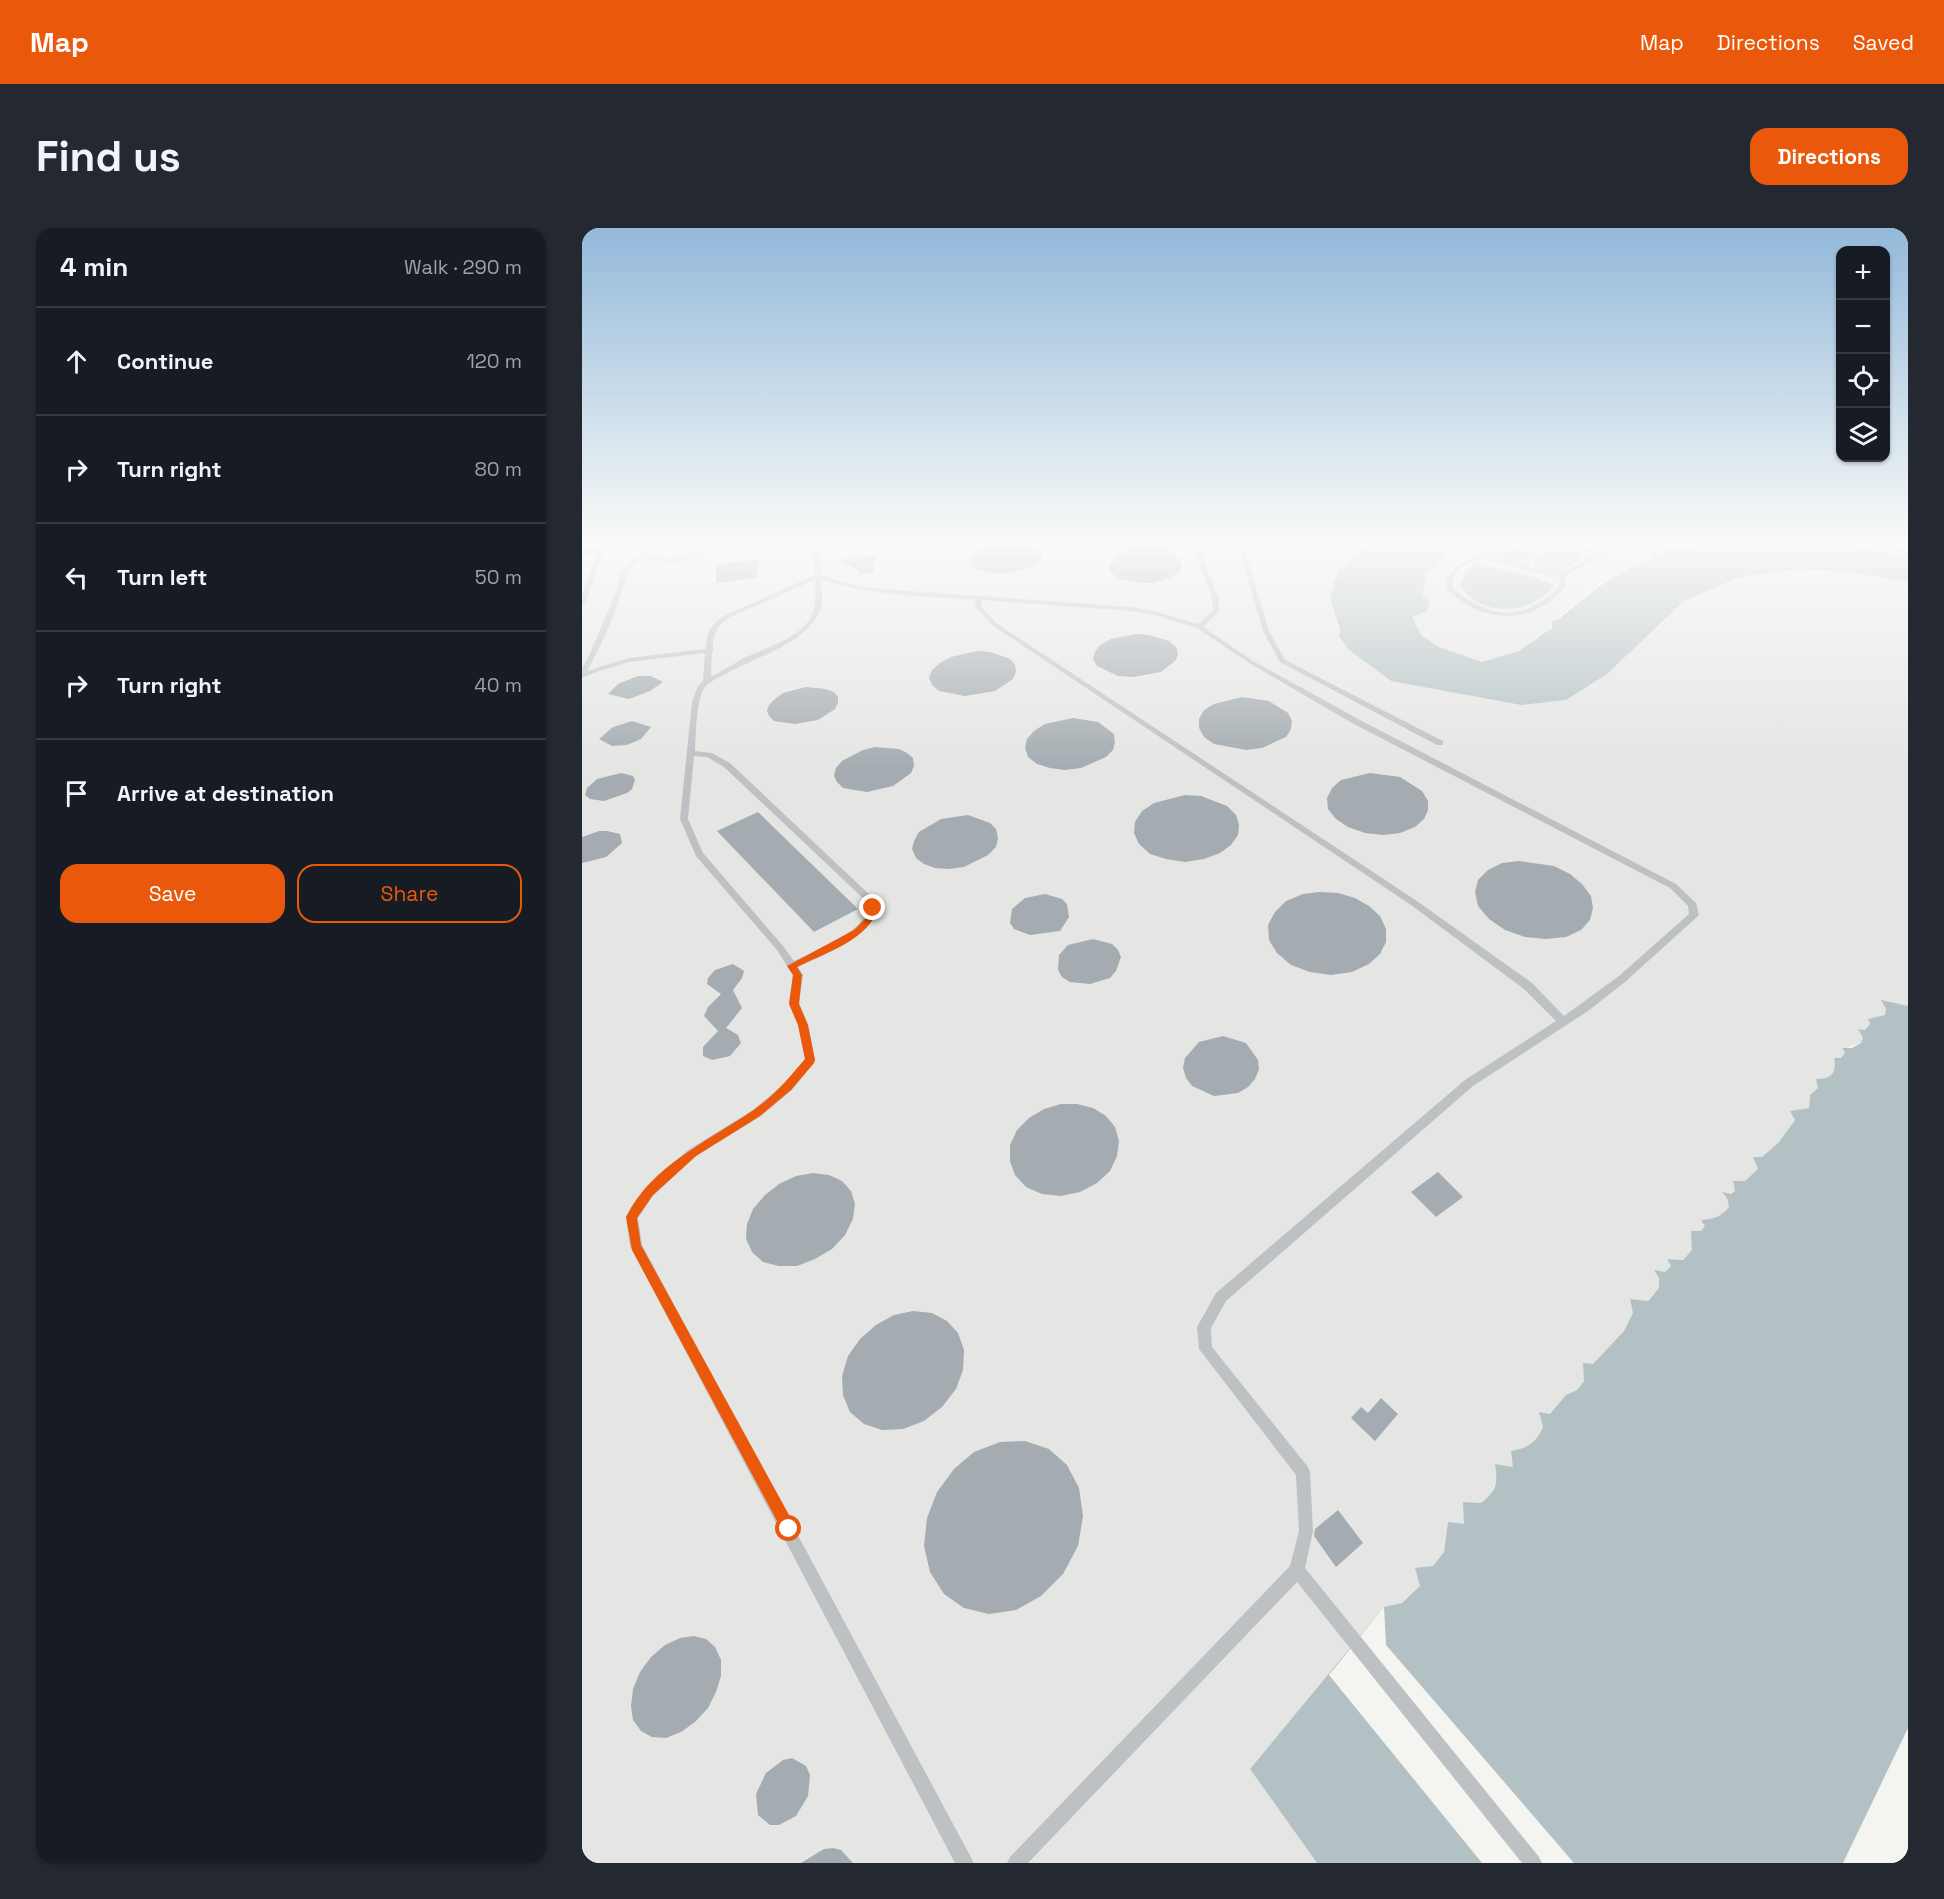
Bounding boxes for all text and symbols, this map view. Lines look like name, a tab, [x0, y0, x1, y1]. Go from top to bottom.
text: Map	[30, 24, 89, 60]
text: Map	[1640, 29, 1684, 56]
text: Directions	[1717, 29, 1820, 56]
text: Saved	[1853, 29, 1914, 56]
button: Directions	[1750, 128, 1908, 185]
text: Find us	[36, 130, 181, 183]
map controls	[1836, 246, 1890, 462]
button: +	[1836, 246, 1890, 300]
text: 4 min	[60, 250, 128, 284]
text: Walk · 290 m	[404, 254, 522, 280]
button: −	[1836, 300, 1890, 354]
icon: ahead	[60, 345, 93, 378]
text: Continue	[117, 347, 213, 375]
text: 120 m	[466, 348, 522, 374]
button: locate	[1836, 354, 1890, 408]
button: layers	[1836, 408, 1890, 462]
icon: right	[60, 453, 93, 486]
text: Turn right	[117, 455, 222, 483]
text: 80 m	[474, 456, 522, 482]
icon: left	[60, 561, 93, 594]
text: Turn left	[117, 563, 207, 591]
text: 50 m	[475, 564, 522, 590]
icon: right	[60, 669, 93, 702]
text: Turn right	[117, 671, 222, 699]
text: 40 m	[474, 672, 522, 698]
icon: arrive	[60, 777, 93, 810]
text: Arrive at destination	[117, 779, 334, 807]
button: Save	[60, 864, 285, 923]
button: Share	[297, 864, 522, 923]
route end	[859, 894, 885, 920]
route start	[775, 1515, 801, 1541]

